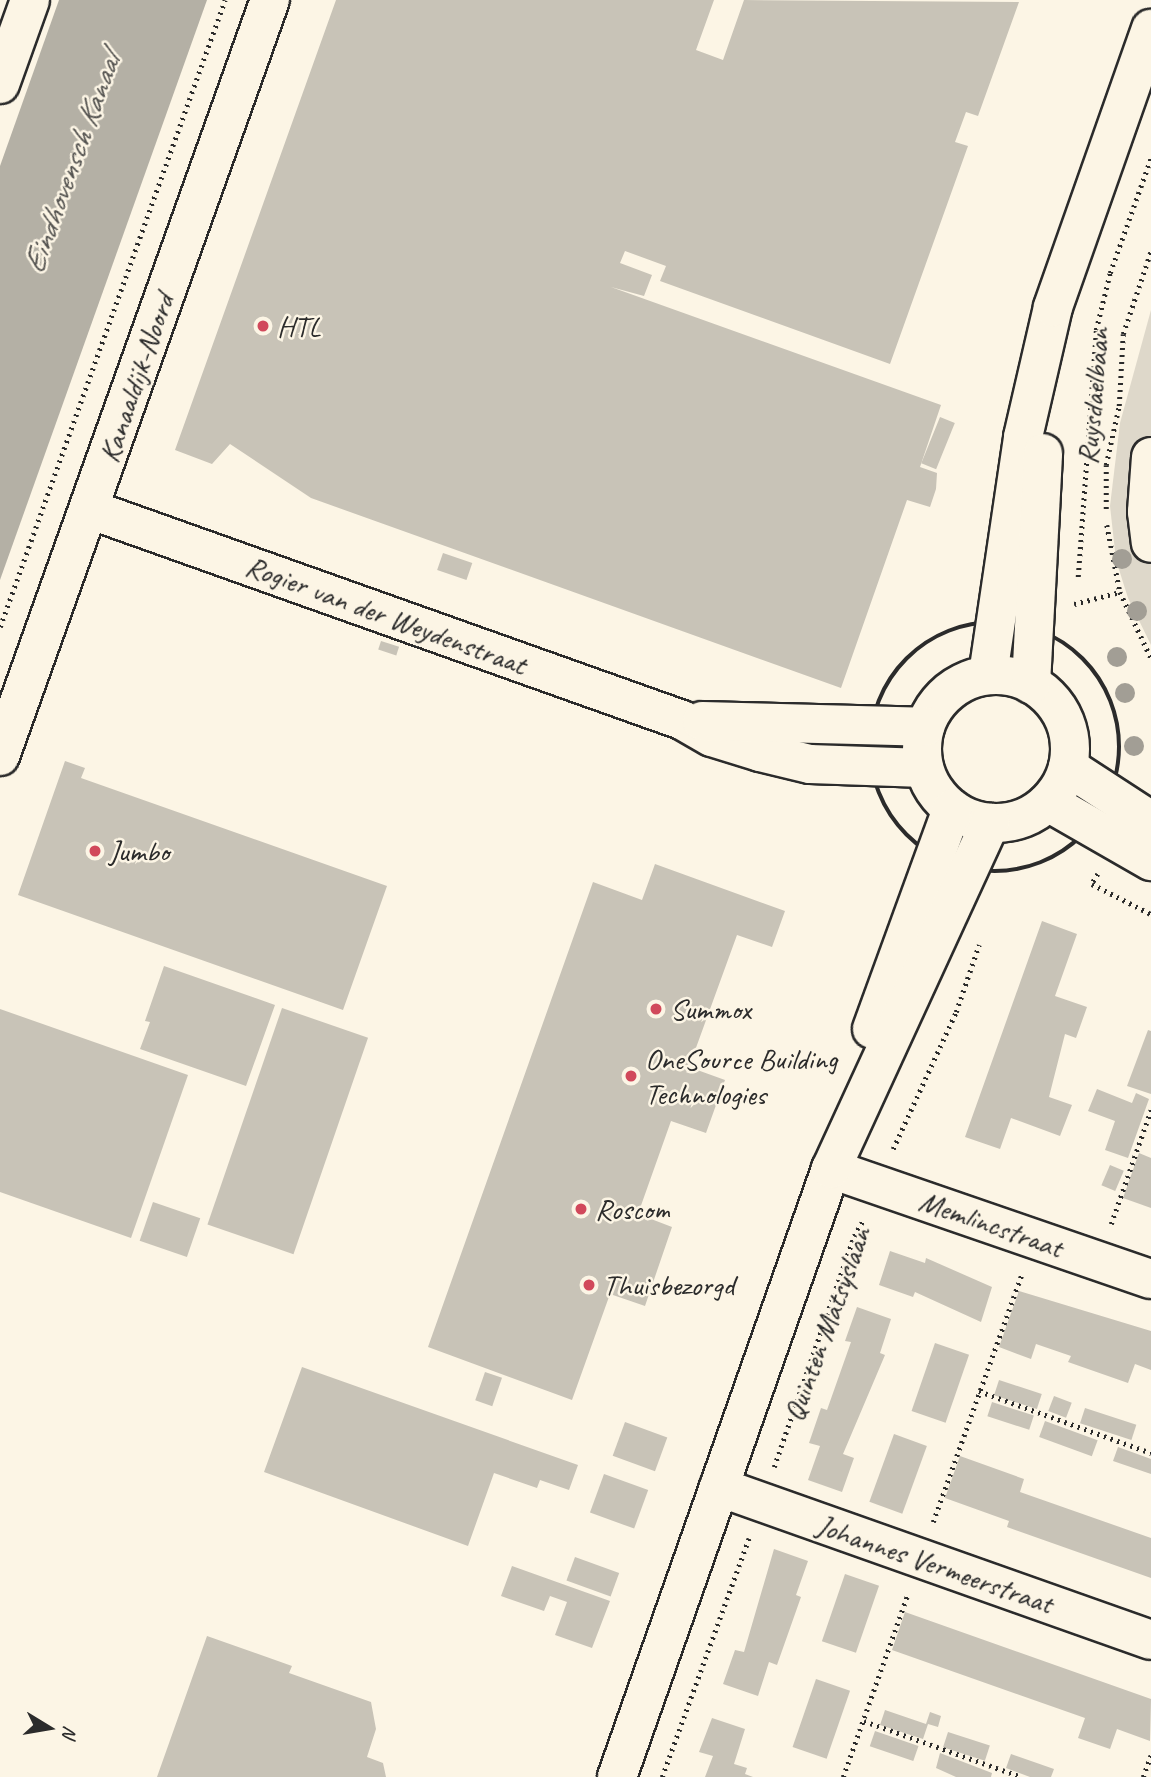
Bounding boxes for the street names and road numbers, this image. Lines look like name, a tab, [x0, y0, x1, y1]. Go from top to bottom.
street label: Kanaaldijk-Noord	[90, 289, 182, 467]
street label: Ruysdaelbaan	[1069, 326, 1117, 466]
street label: Rogier van der Weydenstraat	[240, 547, 532, 683]
street label: Memlincstraat	[915, 1183, 1067, 1265]
street label: Quinten Matsyslaan	[775, 1222, 879, 1426]
street label: Johannes Vermeerstraat	[812, 1506, 1058, 1622]

